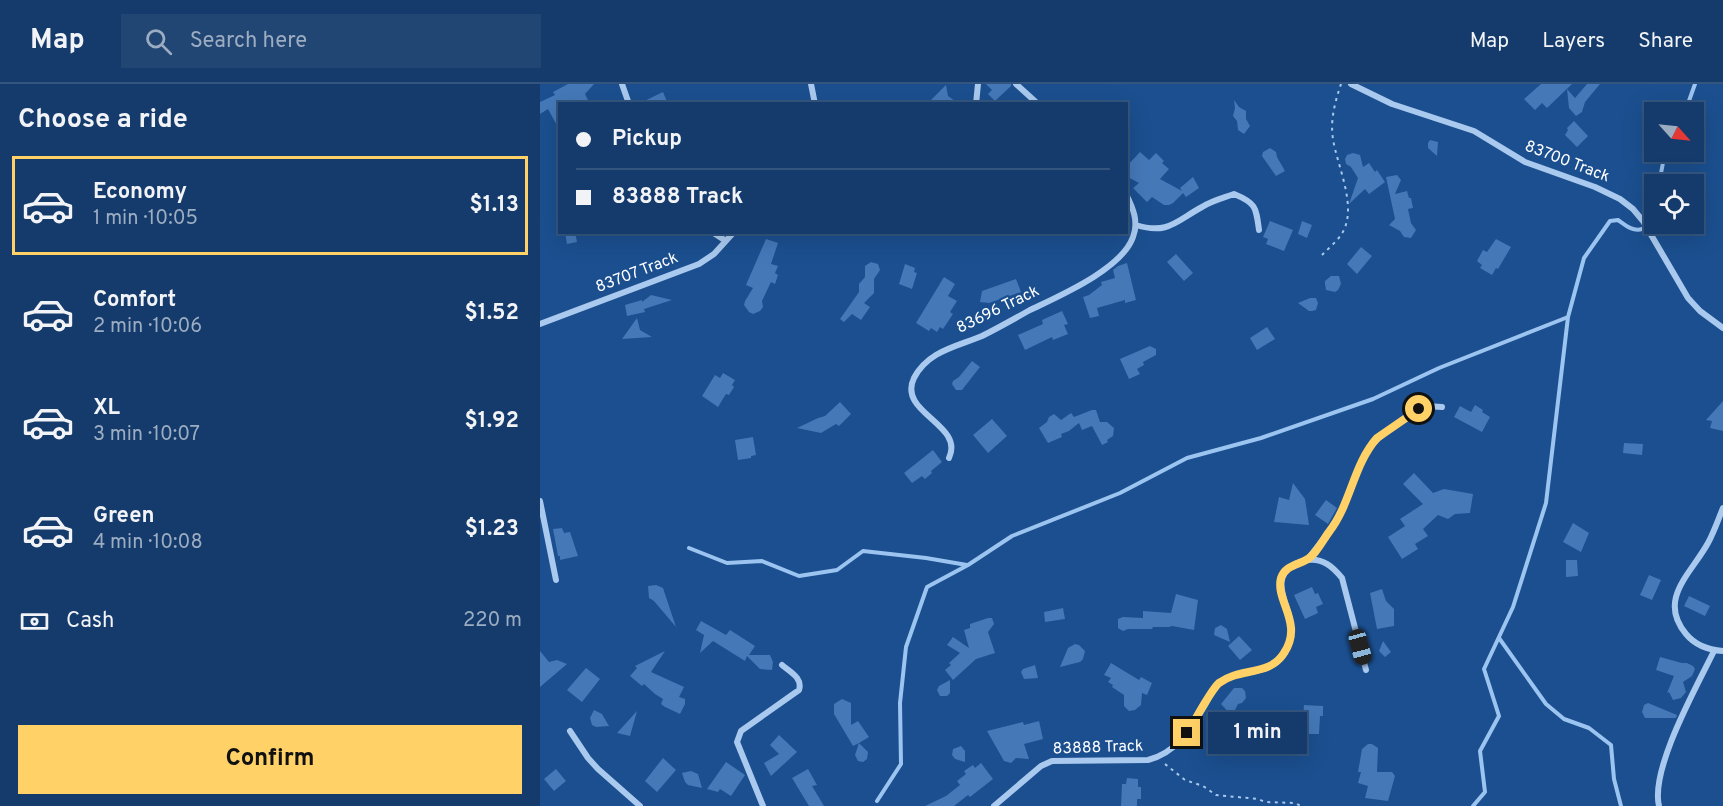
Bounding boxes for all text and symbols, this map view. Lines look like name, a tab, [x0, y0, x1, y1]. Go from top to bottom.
search box	[121, 14, 541, 68]
text: Map	[30, 23, 85, 59]
icon: search	[142, 25, 175, 58]
text: Search here	[190, 28, 307, 55]
text: Map	[1470, 28, 1509, 55]
text: Layers	[1542, 28, 1605, 55]
text: Share	[1638, 28, 1693, 55]
north arrow	[1644, 102, 1704, 162]
map controls	[1644, 102, 1704, 234]
text: Choose a ride	[18, 103, 188, 137]
text: Pickup	[612, 126, 682, 153]
street label: 83700 Track	[1522, 137, 1612, 187]
button: locate	[1644, 174, 1704, 234]
icon: car	[21, 179, 75, 233]
text: Economy	[93, 179, 187, 206]
text: 83888 Track	[612, 184, 743, 211]
text: $1.13	[469, 192, 519, 219]
text: 1 min · 10:05	[93, 206, 198, 232]
street label: 83707 Track	[593, 248, 681, 298]
street label: 83696 Track	[953, 281, 1043, 339]
icon: car	[21, 287, 75, 341]
text: Comfort	[93, 287, 176, 314]
text: $1.52	[465, 300, 519, 327]
text: 2 min · 10:06	[93, 314, 202, 340]
icon: car	[21, 395, 75, 449]
text: XL	[93, 395, 120, 422]
route start	[1405, 395, 1432, 422]
text: $1.92	[464, 408, 519, 435]
text: 3 min · 10:07	[93, 422, 200, 448]
icon: car	[21, 503, 75, 557]
text: Green	[93, 503, 155, 530]
text: $1.23	[465, 516, 519, 543]
text: 4 min · 10:08	[93, 530, 203, 556]
icon: cash	[18, 605, 51, 638]
text: Cash	[66, 608, 115, 635]
text: 220 m	[463, 608, 522, 634]
car	[1347, 627, 1373, 667]
callout: 1 min	[1208, 712, 1307, 754]
route end	[1173, 719, 1200, 746]
text: 1 min	[1233, 720, 1282, 746]
button: Confirm	[18, 725, 522, 794]
street label: 83888 Track	[1052, 736, 1144, 760]

